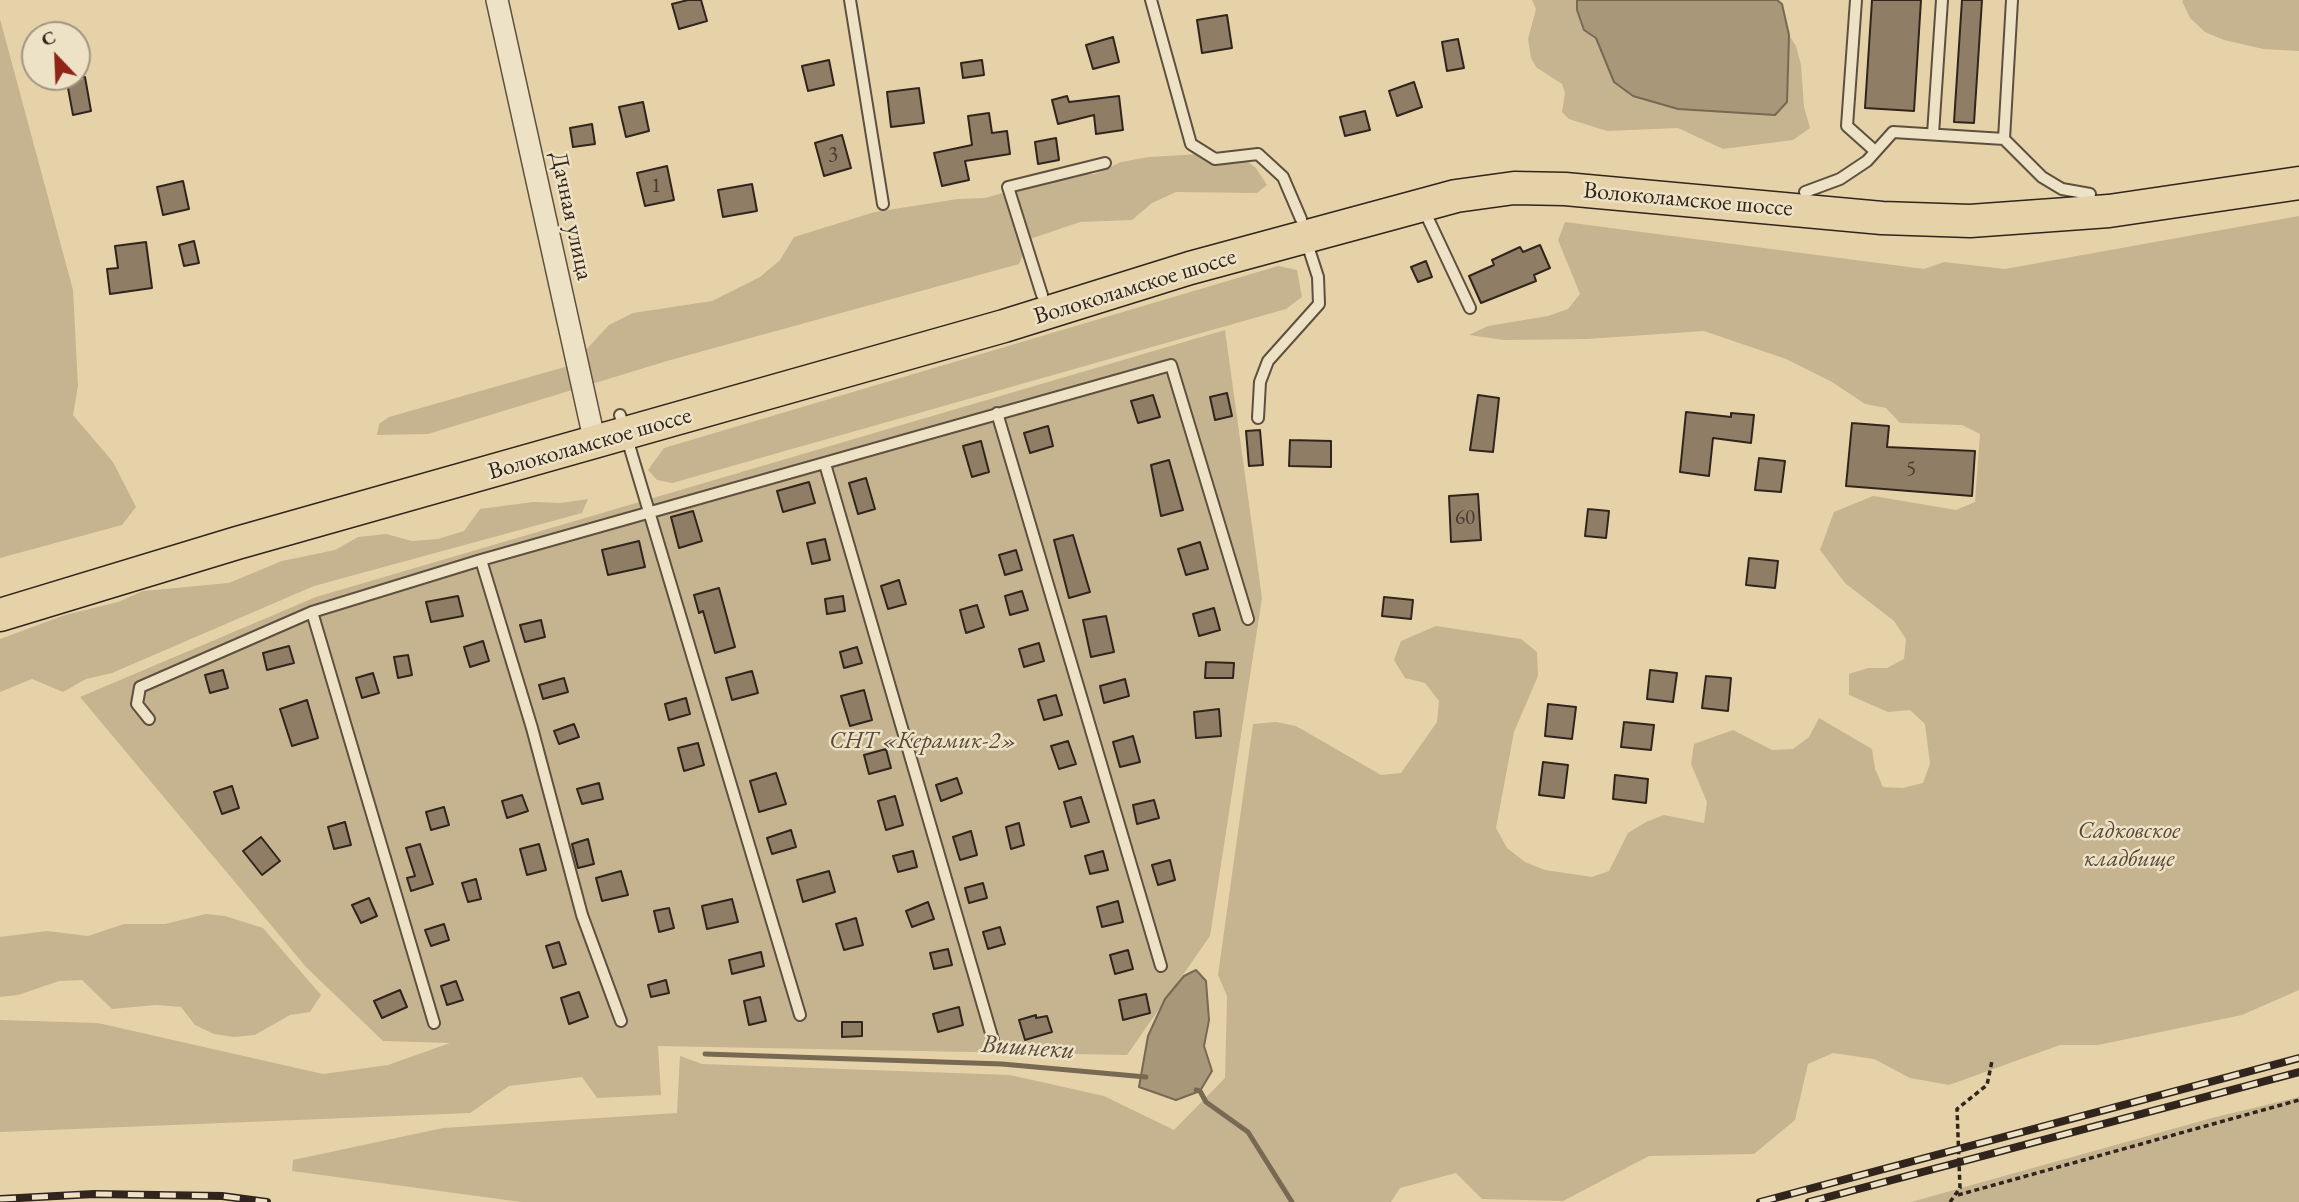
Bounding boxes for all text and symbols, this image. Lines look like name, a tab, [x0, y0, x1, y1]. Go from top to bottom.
north arrow	[21, 21, 91, 91]
text: С	[37, 24, 59, 52]
house number: 3	[828, 142, 838, 168]
street label: Дачная улица	[543, 149, 599, 283]
house number: 1	[651, 173, 661, 199]
street label: Волоколамское шоссе	[1582, 177, 1794, 223]
street label: Волоколамское шоссе	[1030, 243, 1240, 331]
street label: Волоколамское шоссе	[485, 401, 695, 487]
house number: 5	[1906, 456, 1916, 482]
house number: 60	[1455, 505, 1475, 531]
park label: СНТ «Керамик-2»	[829, 727, 1017, 755]
park label: Садковское кладбище	[2078, 817, 2180, 873]
water label: Вишнеки	[980, 1029, 1076, 1067]

